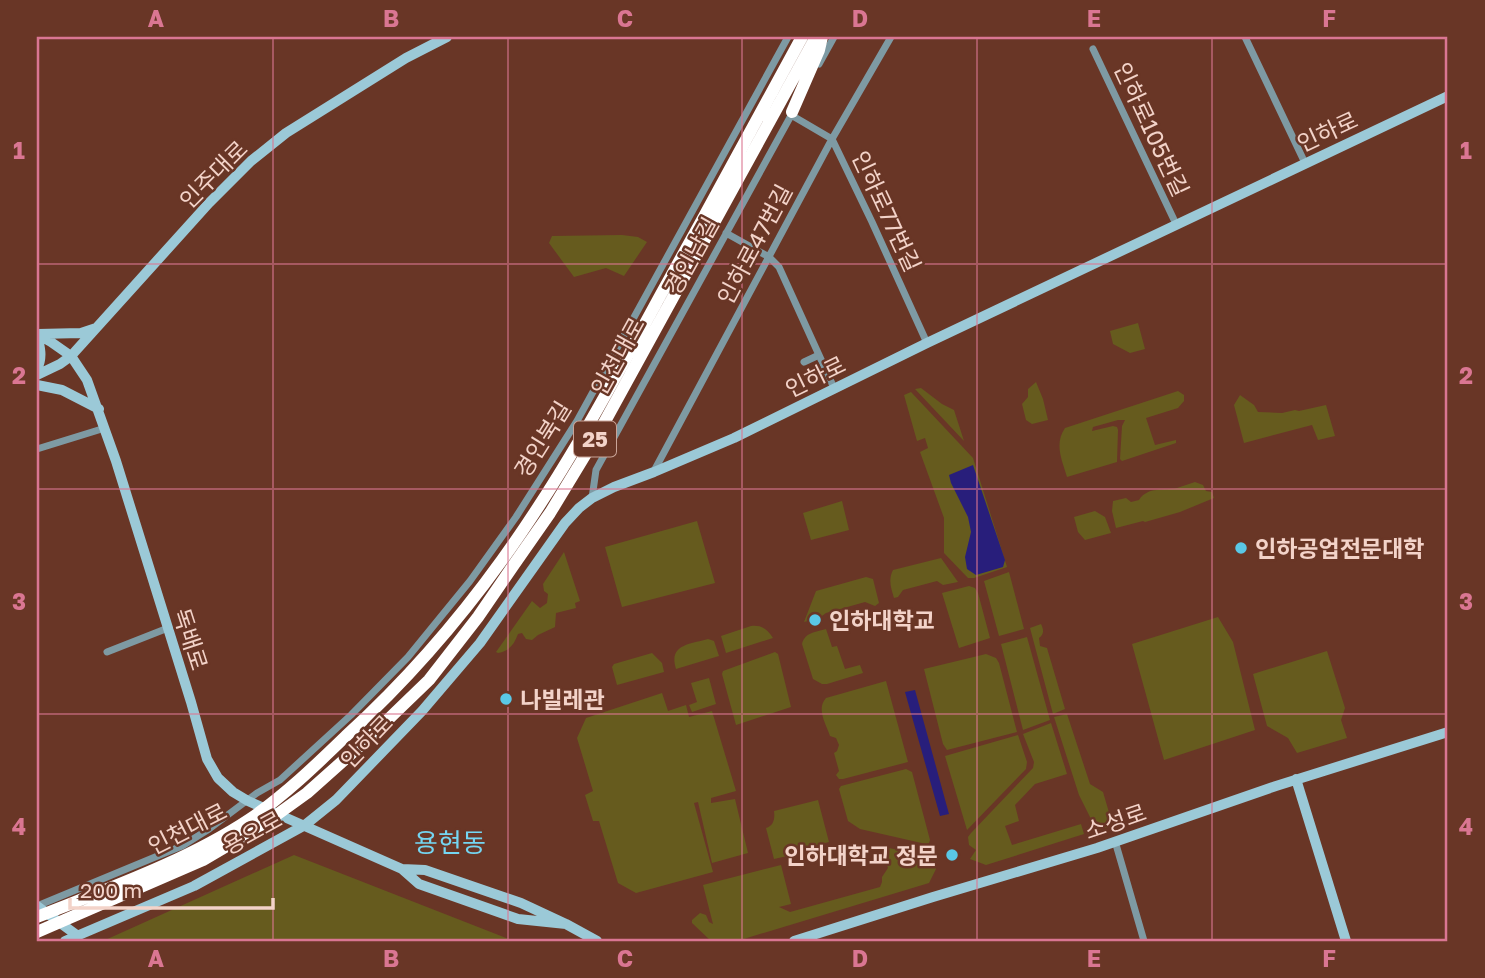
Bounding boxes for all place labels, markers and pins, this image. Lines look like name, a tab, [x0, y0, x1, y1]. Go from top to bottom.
place label: 인하공업전문대학	[1255, 534, 1424, 562]
marker: 인하공업전문대학	[1233, 540, 1249, 556]
place label: 인하대학교	[829, 606, 935, 634]
marker: 인하대학교	[807, 612, 823, 628]
place label: 나빌레관	[520, 685, 605, 713]
marker: 나빌레관	[498, 691, 514, 707]
place label: 인하대학교 정문	[784, 841, 938, 869]
marker: 인하대학교 정문	[944, 847, 960, 863]

